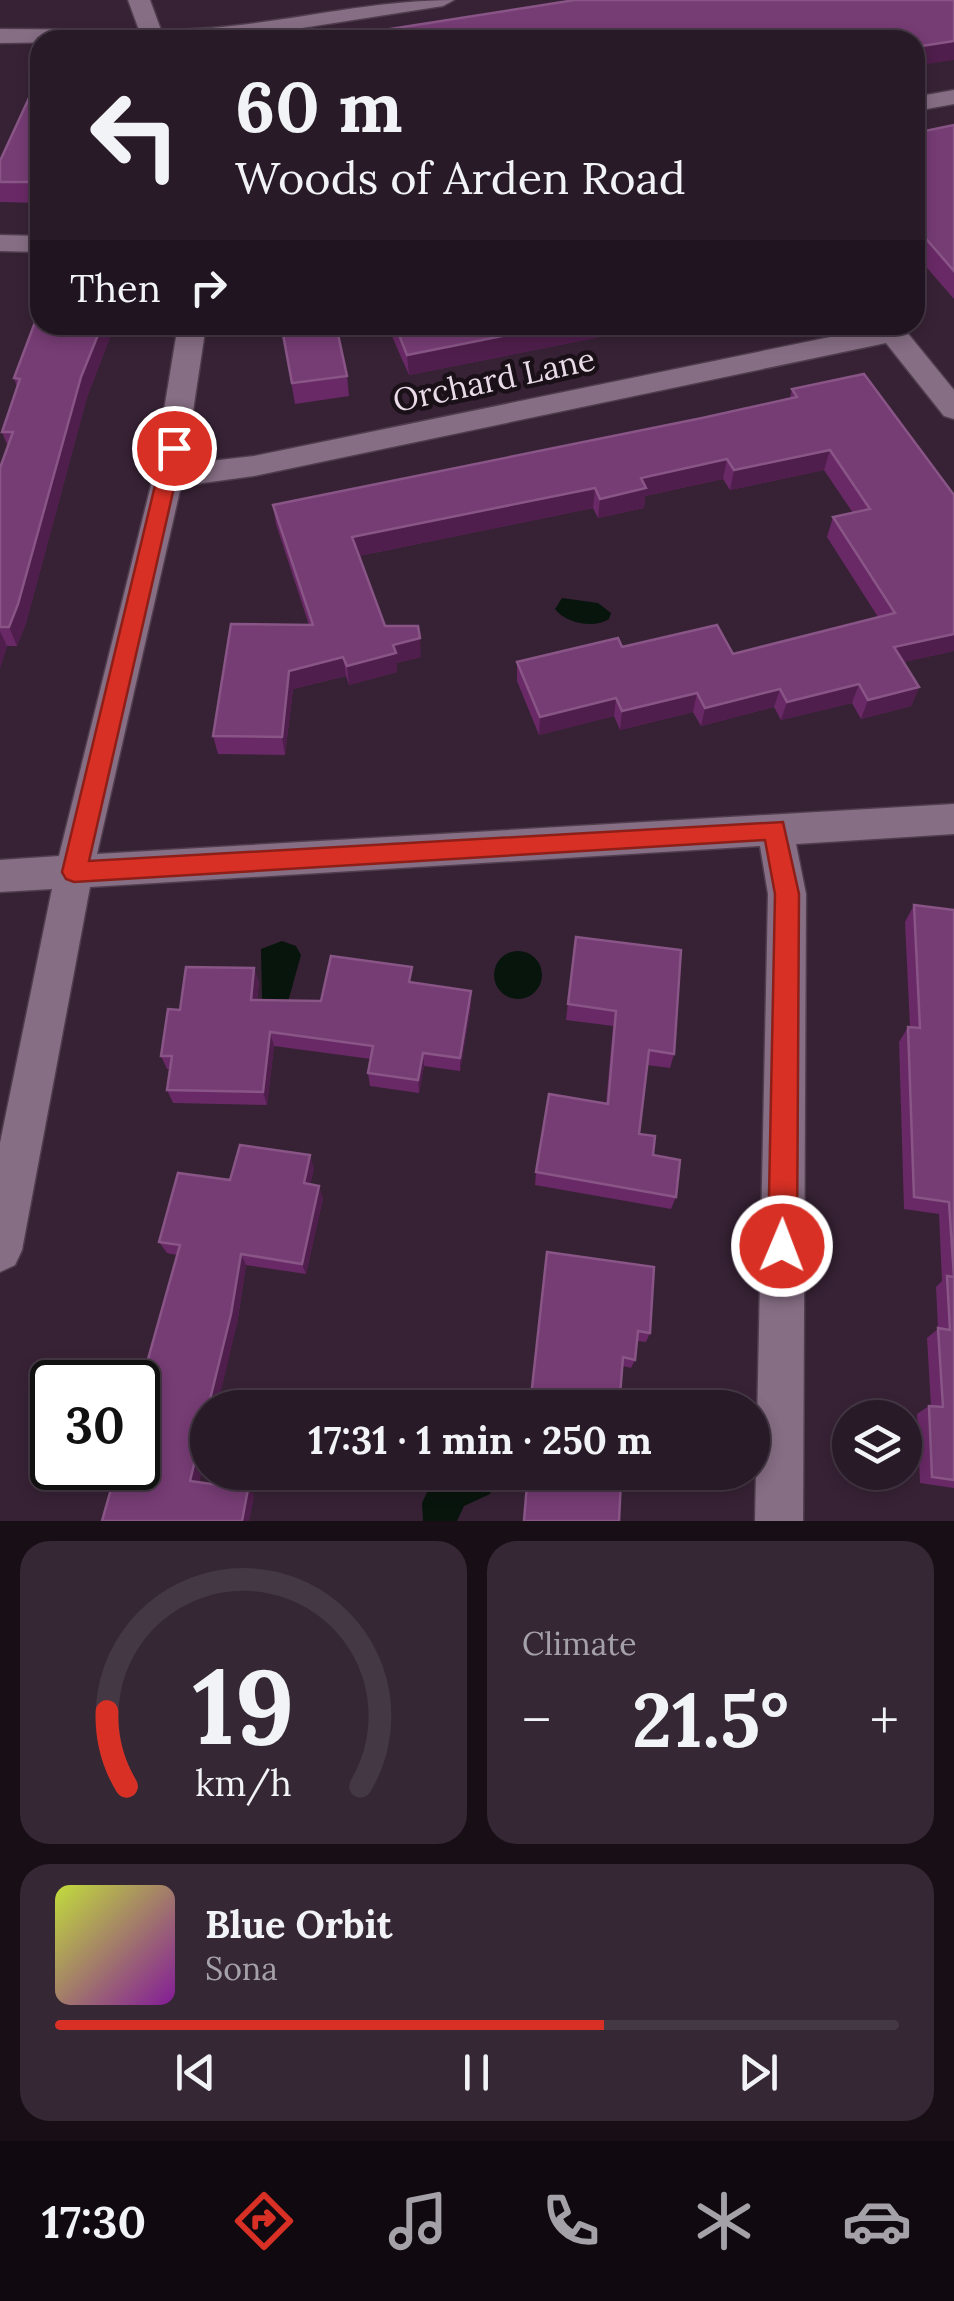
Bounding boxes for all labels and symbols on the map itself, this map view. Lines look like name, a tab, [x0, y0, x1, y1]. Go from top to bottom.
street label: Orchard Lane	[389, 338, 599, 421]
pin	[132, 406, 217, 491]
position arrow	[730, 1194, 834, 1298]
speed limit sign: 30	[30, 1360, 160, 1490]

